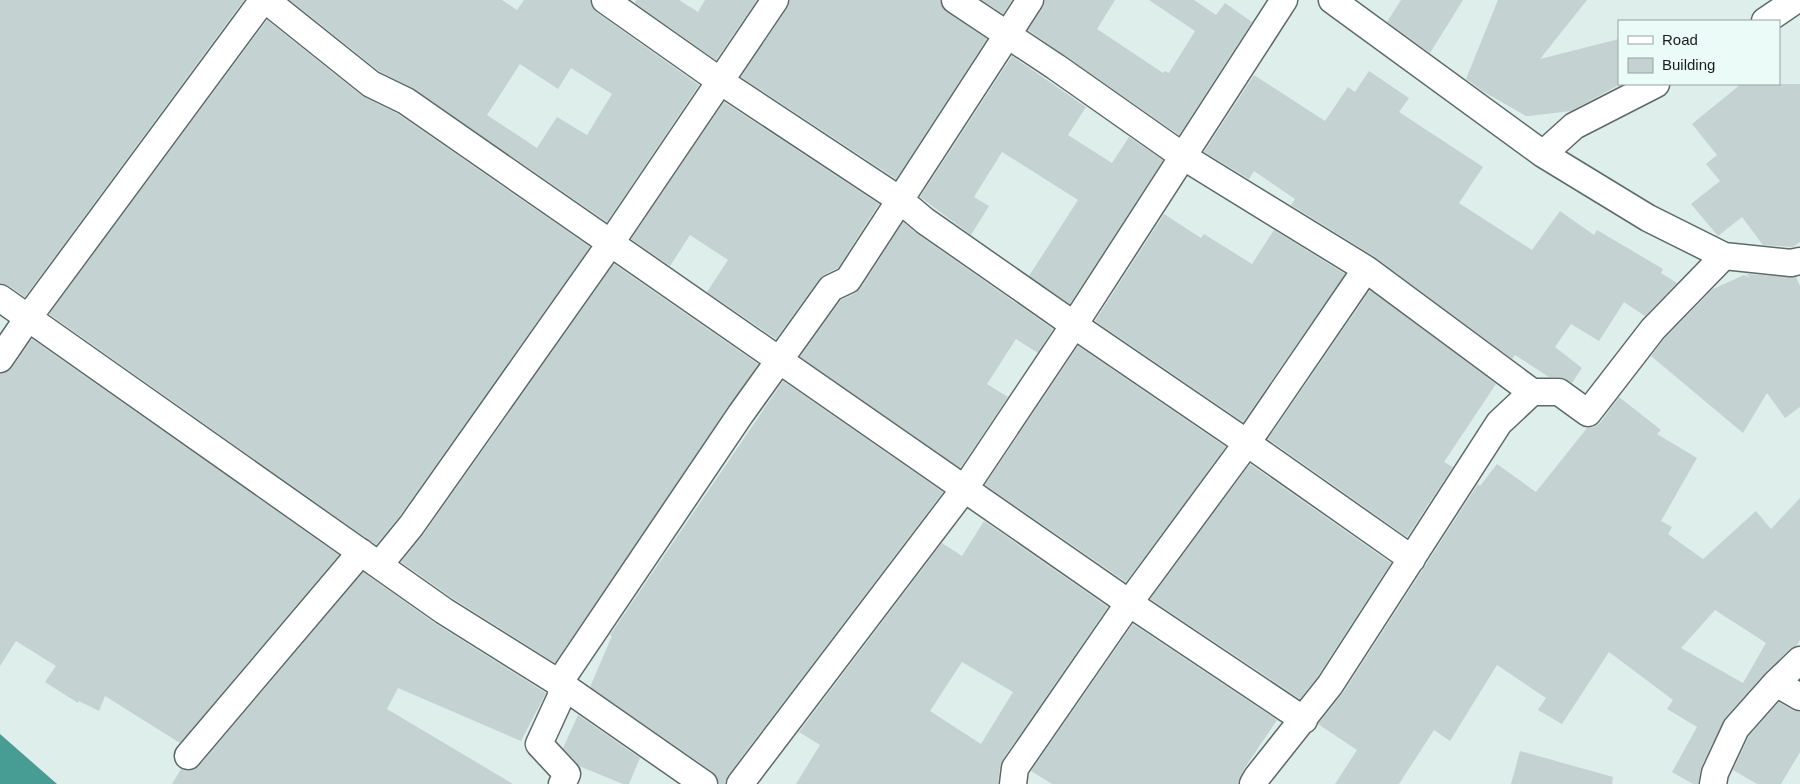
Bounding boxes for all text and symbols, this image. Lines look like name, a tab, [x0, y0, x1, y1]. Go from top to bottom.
legend	[1618, 20, 1780, 85]
text: Road	[1662, 31, 1698, 48]
text: Building	[1662, 56, 1715, 73]

